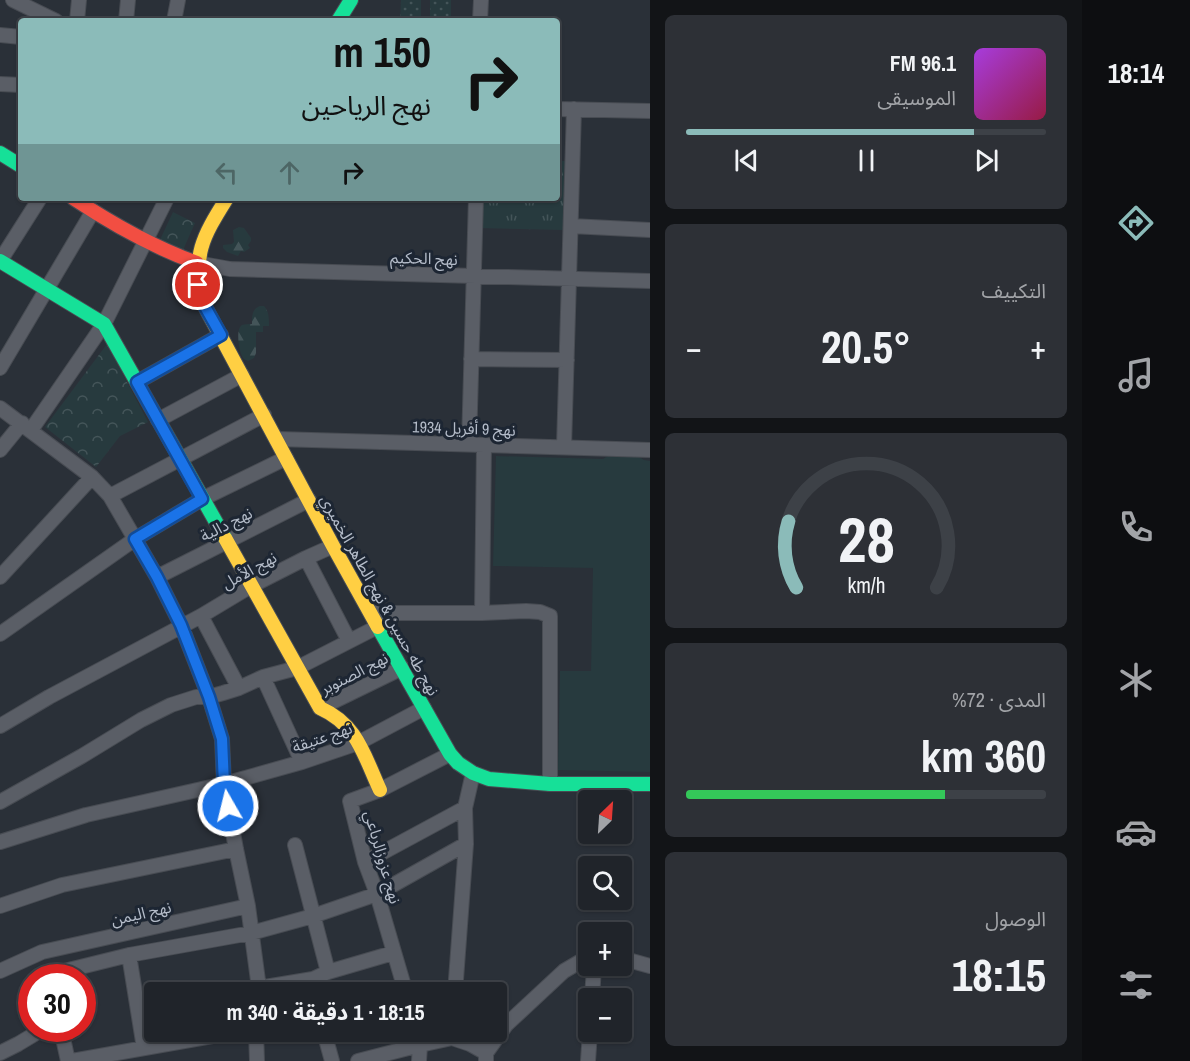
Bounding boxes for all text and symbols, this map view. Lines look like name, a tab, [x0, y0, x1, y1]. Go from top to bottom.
text: 150 m	[333, 24, 431, 80]
icon: right	[452, 42, 530, 120]
text: 96.1 FM	[890, 48, 956, 78]
text: 18:14	[1108, 55, 1164, 91]
text: الموسيقى	[877, 84, 956, 111]
text: نهج الرياحين	[301, 87, 431, 123]
icon: previous	[730, 144, 763, 177]
icon: pause	[850, 144, 883, 177]
icon: next	[970, 144, 1003, 177]
icon: left	[210, 156, 243, 189]
icon: ahead	[273, 156, 306, 189]
icon: right	[336, 156, 369, 189]
icon: directions	[1115, 202, 1157, 244]
street label: نهج الحكيم	[390, 246, 458, 272]
pin	[172, 259, 223, 310]
icon: arrive	[181, 268, 214, 301]
text: التكييف	[982, 277, 1046, 304]
text: 20.5°	[821, 316, 911, 377]
text: −	[686, 325, 702, 369]
text: +	[1030, 325, 1046, 369]
icon: music	[1115, 354, 1157, 396]
street label: نهج 9 أفريل 1934	[412, 415, 516, 443]
street label: نهج طه حسين & نهج الطاهر الخميري	[314, 490, 445, 701]
text: 28	[838, 497, 894, 581]
street label: نهج دالية	[196, 502, 257, 548]
icon: phone	[1115, 506, 1157, 548]
street label: نهج الأمل	[218, 546, 281, 596]
text: km/h	[847, 571, 885, 600]
street label: نهج الصنوبر	[315, 647, 393, 702]
icon: climate	[1115, 659, 1157, 701]
text: المدى · 72%	[952, 686, 1046, 713]
street label: نهج عتيقة	[289, 716, 356, 759]
text: 360 km	[921, 725, 1046, 786]
position arrow	[196, 774, 260, 838]
north arrow	[578, 790, 632, 844]
map controls	[578, 790, 632, 1042]
street label: نهج عزوزالرباعي	[357, 808, 407, 907]
icon: car	[1115, 811, 1157, 853]
button: search	[578, 856, 632, 910]
street label: نهج اليمن	[109, 895, 174, 933]
text: الوصول	[985, 905, 1046, 932]
button: +	[578, 922, 632, 976]
text: 18:15	[952, 944, 1046, 1005]
speed limit sign: 30	[18, 964, 96, 1042]
icon: filters	[1115, 964, 1157, 1006]
button: −	[578, 988, 632, 1042]
text: 18:15 · 1 دقيقة · 340 m	[227, 997, 424, 1027]

